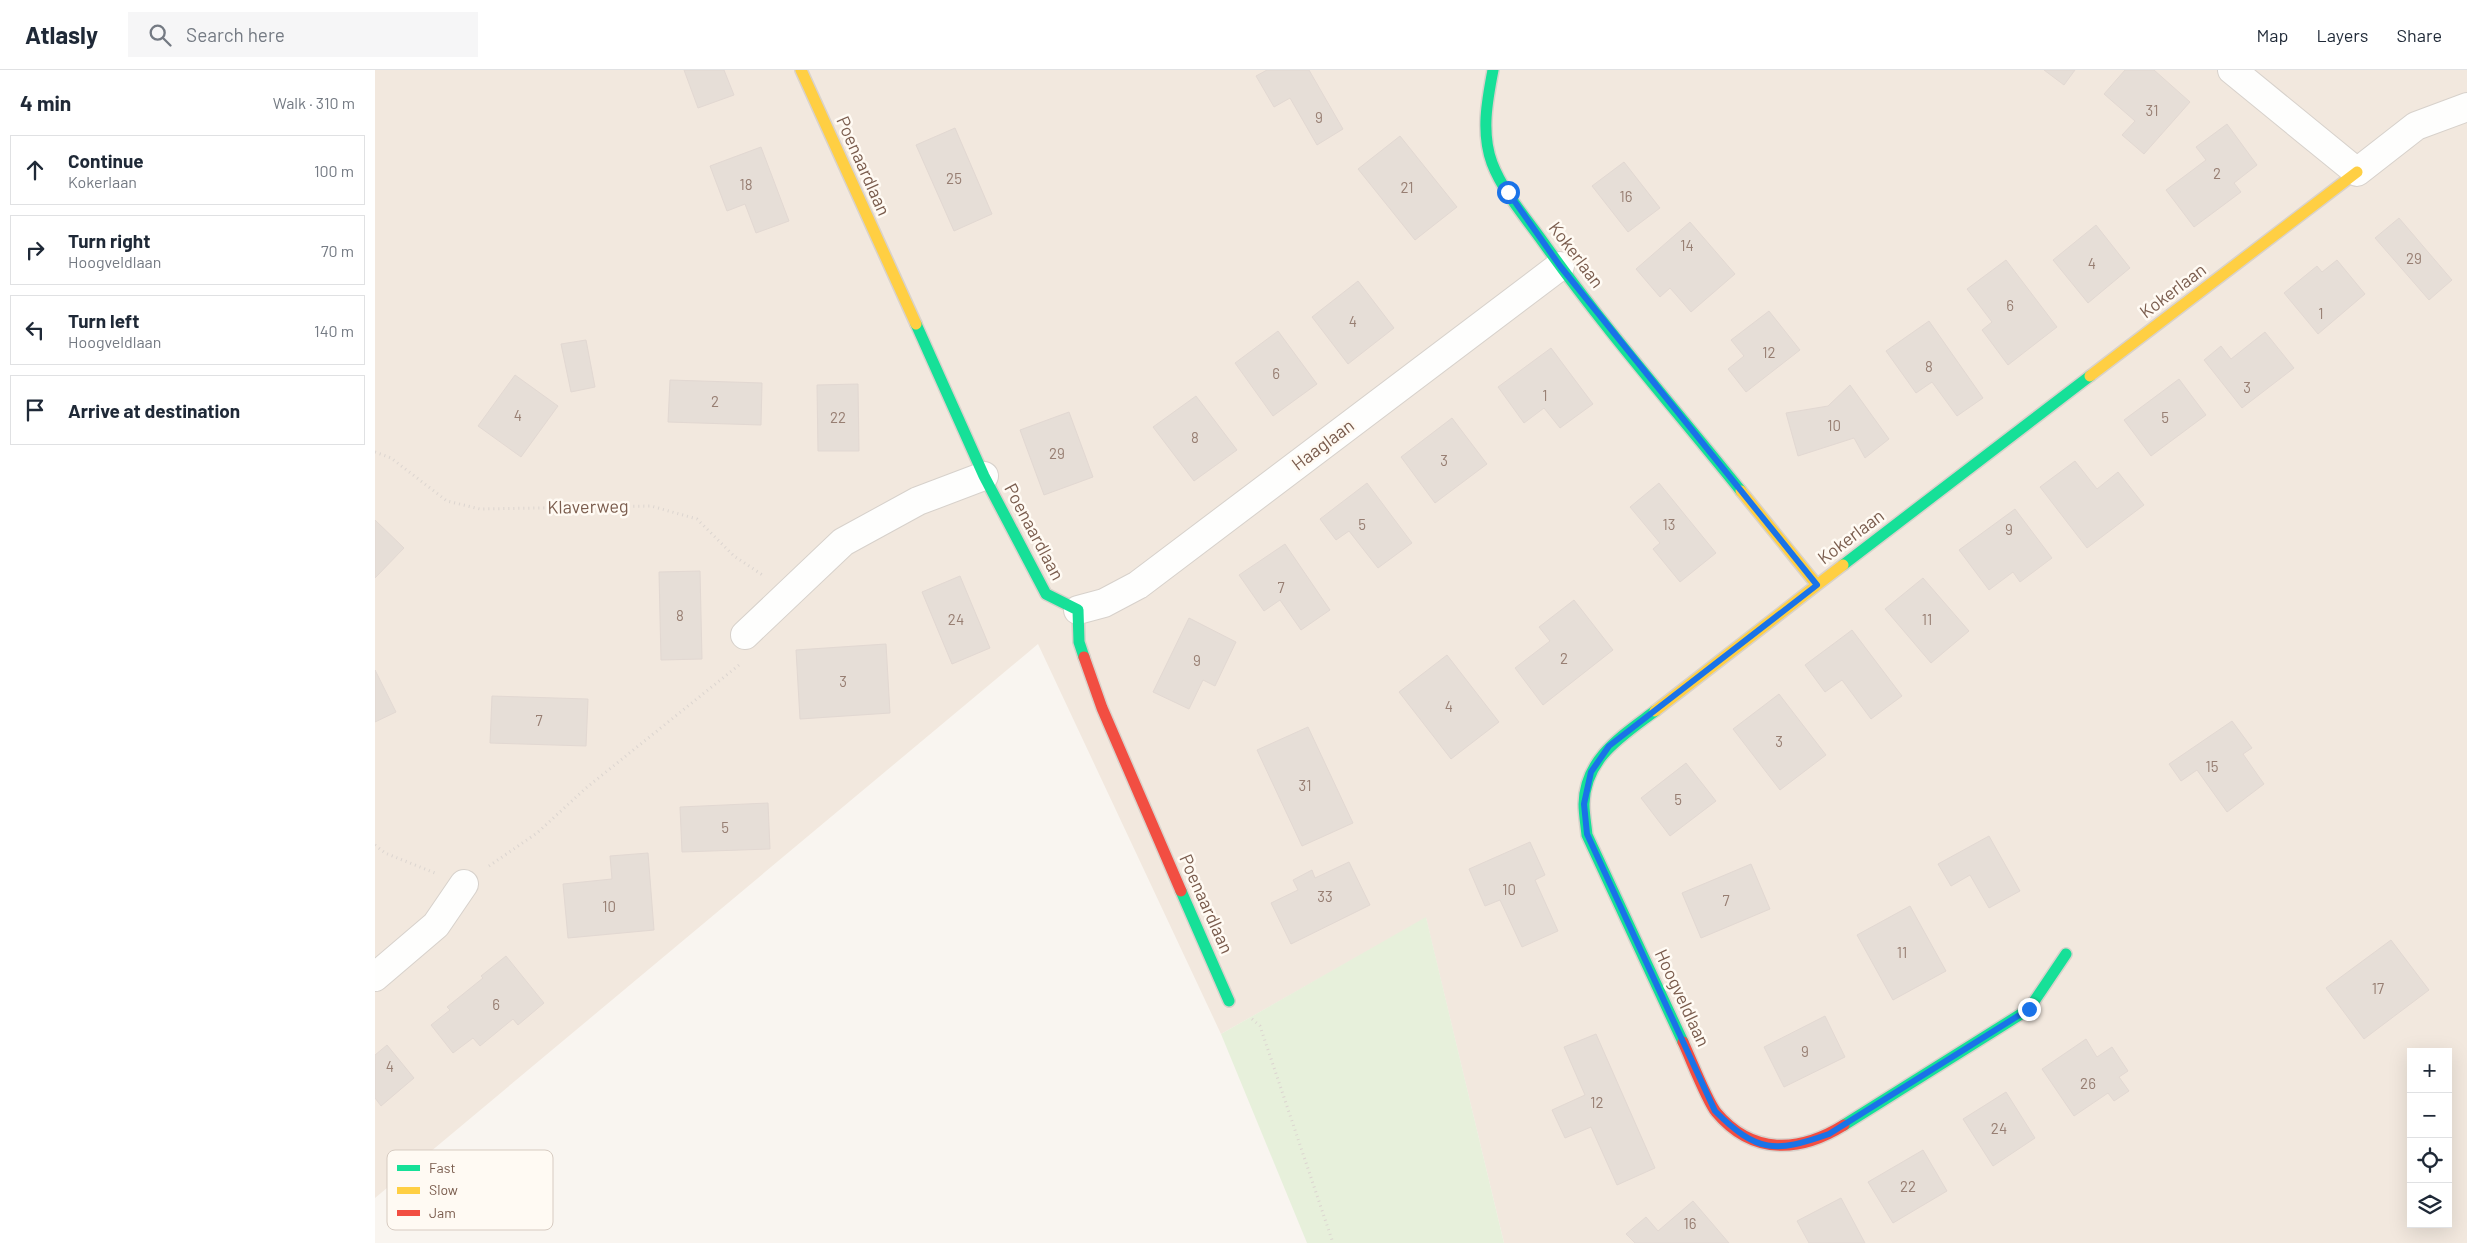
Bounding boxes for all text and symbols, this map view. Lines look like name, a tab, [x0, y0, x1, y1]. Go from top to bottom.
search box	[128, 12, 478, 57]
text: Atlasly	[25, 20, 98, 49]
icon: search	[146, 21, 174, 49]
text: Search here	[186, 23, 285, 46]
text: Map	[2256, 24, 2288, 46]
text: Layers	[2316, 24, 2369, 46]
text: Share	[2397, 24, 2442, 46]
text: 4 min	[20, 90, 71, 115]
text: Walk · 310 m	[273, 93, 355, 112]
house number: 31	[2146, 101, 2158, 119]
house number: 9	[1315, 108, 1323, 126]
street label: Poenaardlaan	[832, 113, 896, 219]
text: Continue	[68, 149, 144, 172]
icon: ahead	[21, 156, 49, 184]
text: 100 m	[314, 161, 354, 180]
house number: 2	[2213, 164, 2221, 182]
house number: 25	[946, 169, 962, 187]
text: Kokerlaan	[68, 172, 137, 191]
house number: 18	[739, 175, 753, 193]
house number: 21	[1400, 178, 1414, 196]
route start	[1497, 181, 1520, 204]
house number: 16	[1620, 187, 1632, 205]
street label: Kokerlaan	[1545, 217, 1609, 292]
text: Turn right	[68, 229, 150, 252]
icon: right	[21, 236, 49, 264]
house number: 14	[1680, 236, 1694, 254]
text: 70 m	[321, 241, 354, 260]
house number: 29	[2406, 249, 2422, 267]
text: Hoogveldlaan	[68, 252, 161, 271]
house number: 4	[2088, 254, 2096, 272]
street label: Kokerlaan	[2135, 258, 2210, 322]
house number: 6	[2006, 296, 2014, 314]
house number: 1	[2318, 304, 2324, 322]
text: Turn left	[68, 309, 139, 332]
house number: 4	[1349, 312, 1357, 330]
icon: left	[21, 316, 49, 344]
text: 140 m	[314, 321, 354, 340]
text: Hoogveldlaan	[68, 332, 161, 351]
house number: 12	[1762, 343, 1776, 361]
house number: 8	[1925, 357, 1933, 375]
house number: 6	[1272, 364, 1280, 382]
house number: 3	[2243, 378, 2251, 396]
house number: 1	[1542, 386, 1548, 404]
house number: 2	[711, 392, 719, 410]
icon: arrive	[21, 396, 49, 424]
text: Arrive at destination	[68, 399, 240, 422]
house number: 4	[514, 406, 522, 424]
house number: 22	[830, 408, 846, 426]
house number: 5	[2161, 408, 2169, 426]
street label: Haaglaan	[1287, 414, 1358, 475]
house number: 10	[1827, 416, 1841, 434]
house number: 8	[1191, 428, 1199, 446]
house number: 29	[1049, 444, 1065, 462]
house number: 3	[1440, 451, 1448, 469]
street label: Poenaardlaan	[1000, 479, 1070, 584]
street label: Klaverweg	[547, 494, 629, 518]
street label: Kokerlaan	[1813, 504, 1888, 568]
house number: 5	[1358, 515, 1366, 533]
house number: 13	[1663, 515, 1675, 533]
house number: 9	[2005, 520, 2013, 538]
house number: 7	[1277, 578, 1285, 596]
house number: 8	[676, 606, 684, 624]
house number: 24	[948, 610, 964, 628]
house number: 11	[1922, 610, 1932, 628]
house number: 2	[1560, 649, 1568, 667]
house number: 9	[1193, 651, 1201, 669]
house number: 3	[839, 672, 847, 690]
house number: 4	[1445, 697, 1453, 715]
house number: 7	[535, 711, 543, 729]
house number: 3	[1775, 732, 1783, 750]
house number: 15	[2206, 757, 2218, 775]
house number: 31	[1299, 776, 1311, 794]
house number: 5	[1674, 790, 1682, 808]
house number: 5	[721, 818, 729, 836]
street label: Poenaardlaan	[1175, 851, 1239, 957]
house number: 10	[1502, 880, 1516, 898]
house number: 33	[1317, 887, 1333, 905]
house number: 7	[1722, 891, 1730, 909]
house number: 10	[602, 897, 616, 915]
house number: 11	[1897, 943, 1907, 961]
street label: Hoogveldlaan	[1651, 945, 1715, 1050]
house number: 17	[2372, 979, 2384, 997]
house number: 6	[492, 995, 500, 1013]
route end	[2018, 998, 2041, 1021]
house number: 9	[1801, 1042, 1809, 1060]
map controls	[2407, 1048, 2452, 1228]
button: +	[2407, 1048, 2452, 1093]
house number: 4	[386, 1057, 394, 1075]
house number: 26	[2080, 1074, 2096, 1092]
house number: 12	[1590, 1093, 1604, 1111]
button: −	[2407, 1093, 2452, 1138]
house number: 24	[1991, 1119, 2007, 1137]
button: locate	[2407, 1138, 2452, 1183]
legend	[387, 1150, 553, 1230]
text: Fast	[429, 1159, 455, 1176]
house number: 22	[1900, 1177, 1916, 1195]
text: Slow	[429, 1181, 458, 1198]
button: layers	[2407, 1183, 2452, 1228]
text: Jam	[429, 1204, 456, 1221]
house number: 16	[1684, 1214, 1696, 1232]

